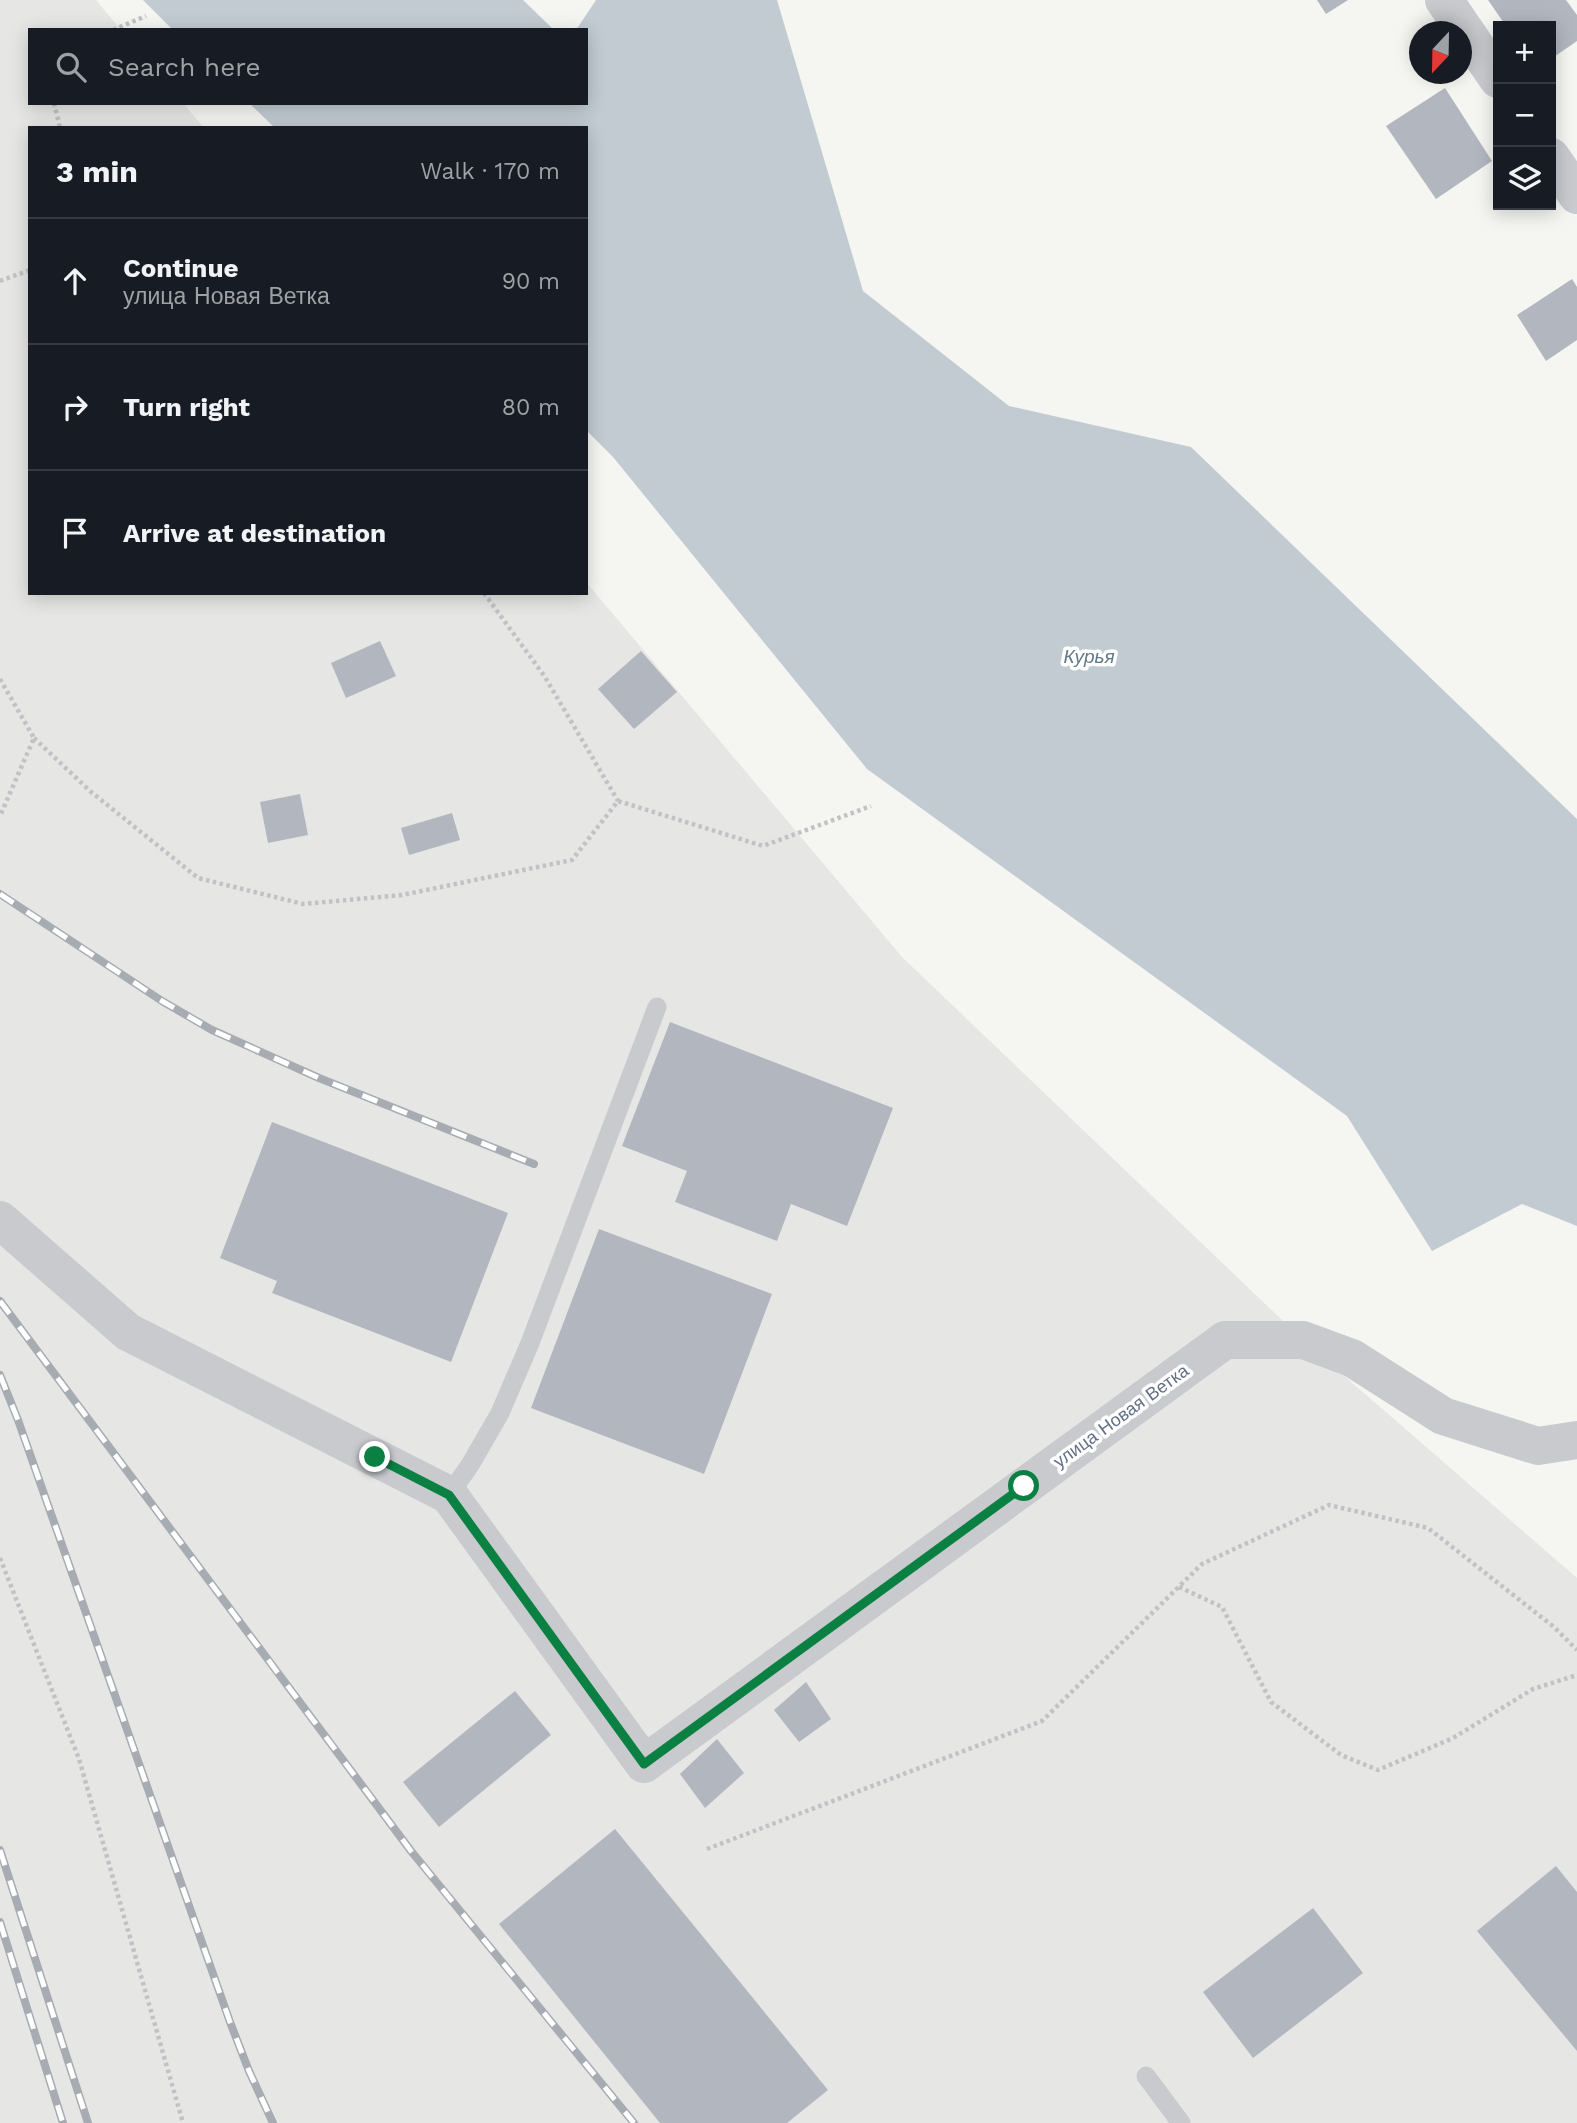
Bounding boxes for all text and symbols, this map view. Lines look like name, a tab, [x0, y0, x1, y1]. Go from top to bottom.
north arrow	[1409, 21, 1472, 84]
map controls	[1493, 21, 1556, 210]
button: +	[1493, 21, 1556, 84]
search box	[28, 28, 588, 105]
icon: search	[52, 48, 90, 86]
text: Search here	[108, 52, 260, 82]
button: −	[1493, 84, 1556, 147]
button: layers	[1493, 147, 1556, 210]
text: 3 min	[56, 154, 138, 189]
text: Walk · 170 m	[420, 158, 560, 185]
text: Continue	[123, 253, 239, 283]
icon: ahead	[56, 262, 94, 300]
text: 90 m	[502, 268, 560, 295]
text: улица Новая Ветка	[123, 283, 330, 310]
icon: right	[56, 388, 94, 426]
text: Turn right	[123, 392, 250, 422]
text: 80 m	[502, 394, 560, 421]
icon: arrive	[56, 514, 94, 552]
text: Arrive at destination	[123, 518, 386, 548]
water label: Курья	[1063, 645, 1115, 668]
street label: улица Новая Ветка	[1049, 1359, 1193, 1472]
route end	[359, 1441, 390, 1472]
route start	[1008, 1470, 1039, 1501]

